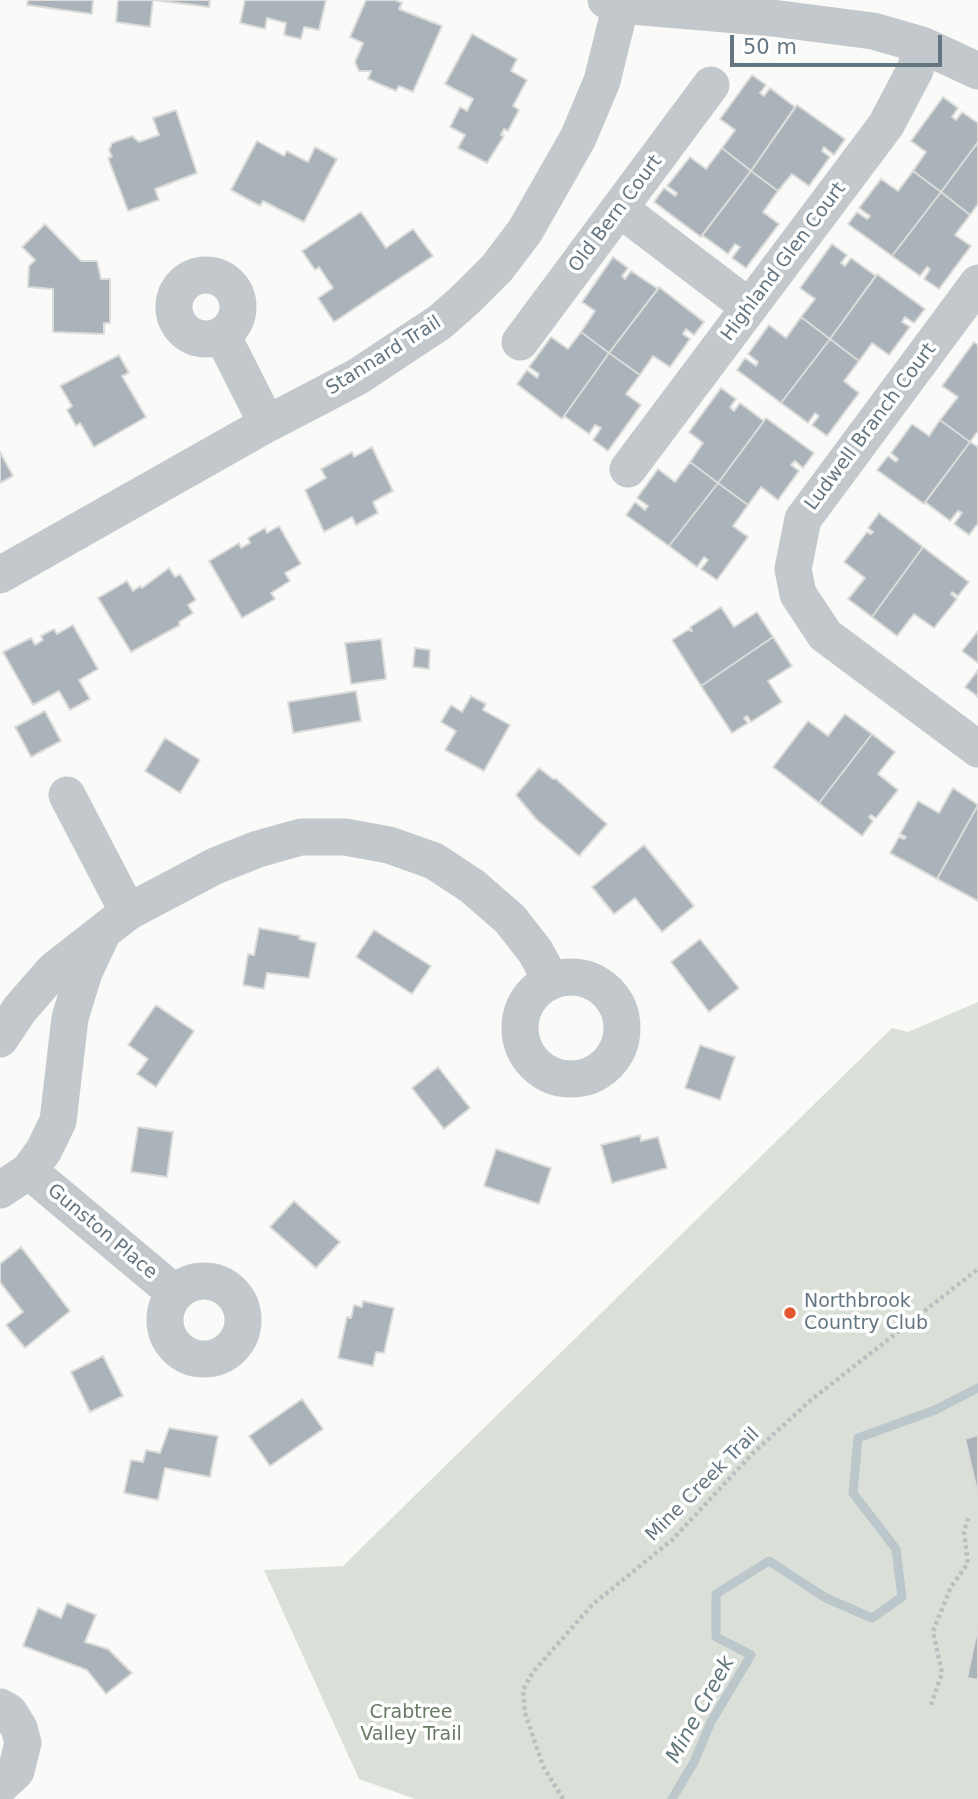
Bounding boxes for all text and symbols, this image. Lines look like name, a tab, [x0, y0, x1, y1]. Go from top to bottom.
scale bar	[733, 21, 945, 65]
text: 50 m	[743, 35, 797, 59]
street label: Old Bern Court	[565, 151, 667, 277]
street label: Highland Glen Court	[717, 178, 851, 346]
street label: Stannard Trail	[322, 312, 446, 400]
street label: Ludwell Branch Court	[801, 339, 941, 515]
street label: Gunston Place	[42, 1179, 162, 1285]
place label: Northbrook Country Club	[804, 1291, 928, 1335]
marker: Northbrook Country Club	[782, 1305, 798, 1321]
street label: Mine Creek Trail	[641, 1423, 765, 1547]
water label: Mine Creek	[661, 1652, 741, 1768]
park label: Crabtree Valley Trail	[360, 1702, 462, 1746]

